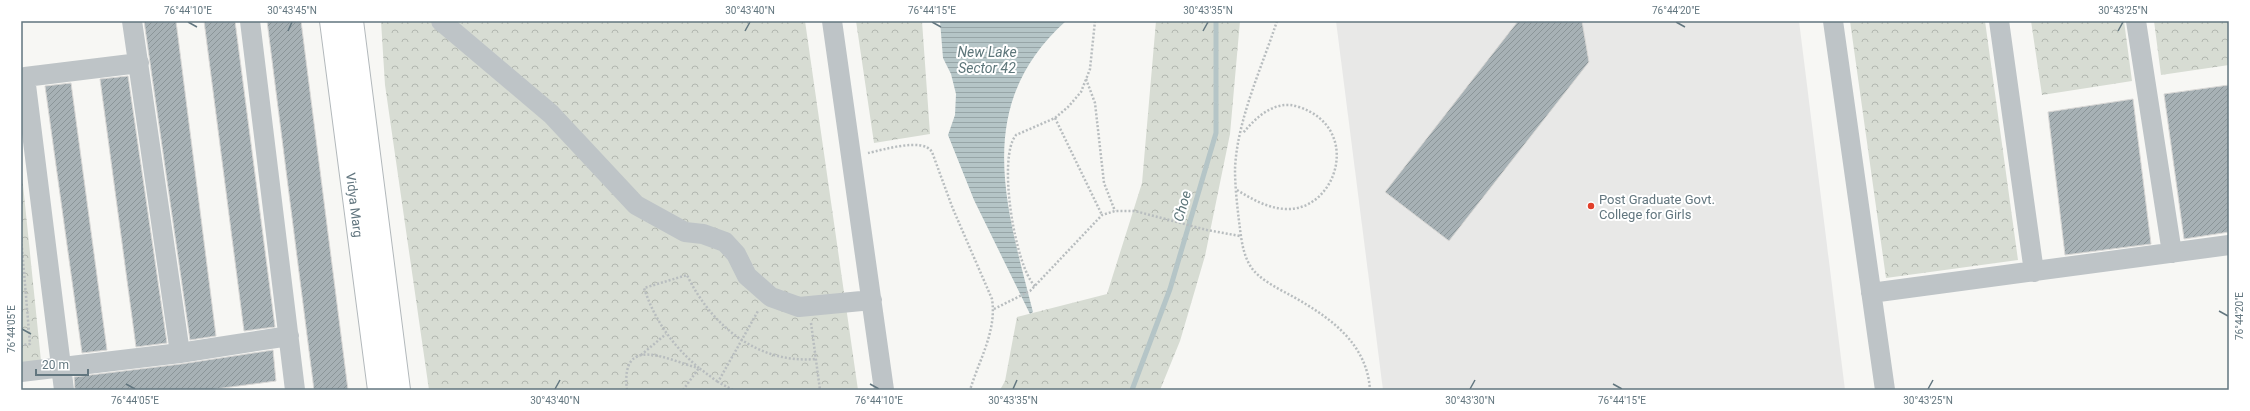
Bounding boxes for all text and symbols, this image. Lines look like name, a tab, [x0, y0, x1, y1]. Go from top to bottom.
text: 76°44'10"E	[164, 5, 212, 16]
text: 30°43'45"N	[267, 5, 317, 16]
text: 30°43'40"N	[725, 5, 775, 16]
text: 76°44'15"E	[908, 5, 956, 16]
text: 30°43'35"N	[1183, 5, 1233, 16]
text: 76°44'20"E	[1652, 5, 1700, 16]
text: 30°43'25"N	[2098, 5, 2148, 16]
water label: New Lake Sector 42	[957, 44, 1017, 76]
street label: Vidya Marg	[343, 172, 366, 238]
water label: Choe	[1170, 189, 1194, 223]
place label: Post Graduate Govt. College for Girls	[1599, 192, 1715, 222]
marker: Post Graduate Govt. College for Girls	[1586, 201, 1596, 211]
text: 76°44'20"E	[2234, 292, 2245, 340]
text: 76°44'05"E	[6, 305, 17, 353]
scale bar	[36, 351, 88, 377]
text: 20 m	[42, 358, 69, 372]
text: 76°44'05"E	[111, 395, 159, 406]
text: 30°43'40"N	[530, 395, 580, 406]
text: 76°44'10"E	[855, 395, 903, 406]
text: 30°43'35"N	[988, 395, 1038, 406]
text: 30°43'30"N	[1445, 395, 1495, 406]
text: 76°44'15"E	[1598, 395, 1646, 406]
text: 30°43'25"N	[1903, 395, 1953, 406]

